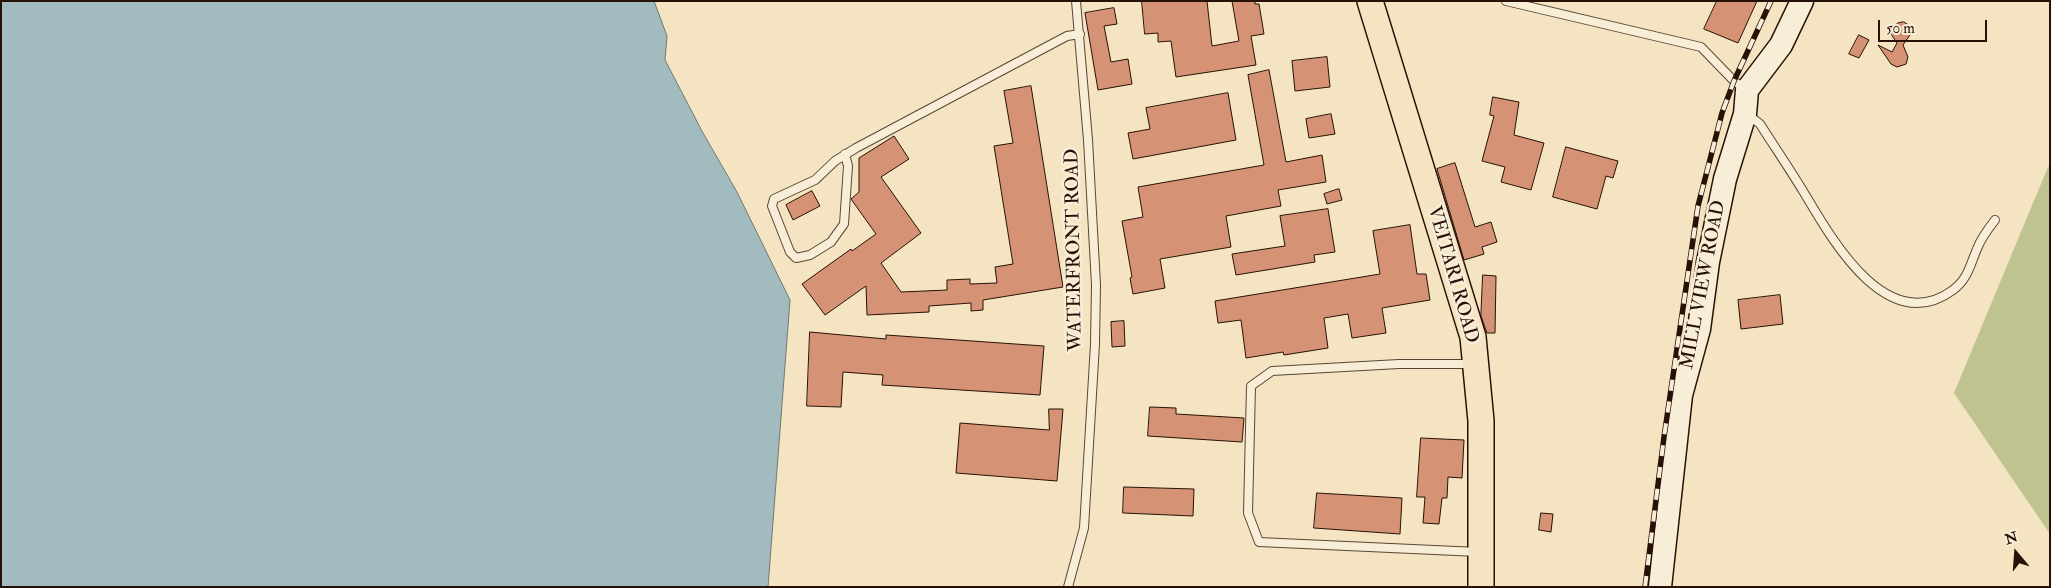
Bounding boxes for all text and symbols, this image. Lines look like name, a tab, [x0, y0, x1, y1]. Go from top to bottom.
scale bar	[1881, 10, 1990, 42]
text: 50 m	[1886, 19, 1915, 38]
street label: WATERFRONT ROAD	[1062, 148, 1088, 352]
street label: MILL VIEW ROAD	[1676, 199, 1732, 371]
street label: VEITARI ROAD	[1422, 204, 1482, 346]
north arrow	[1991, 528, 2041, 578]
text: N	[2003, 528, 2020, 548]

